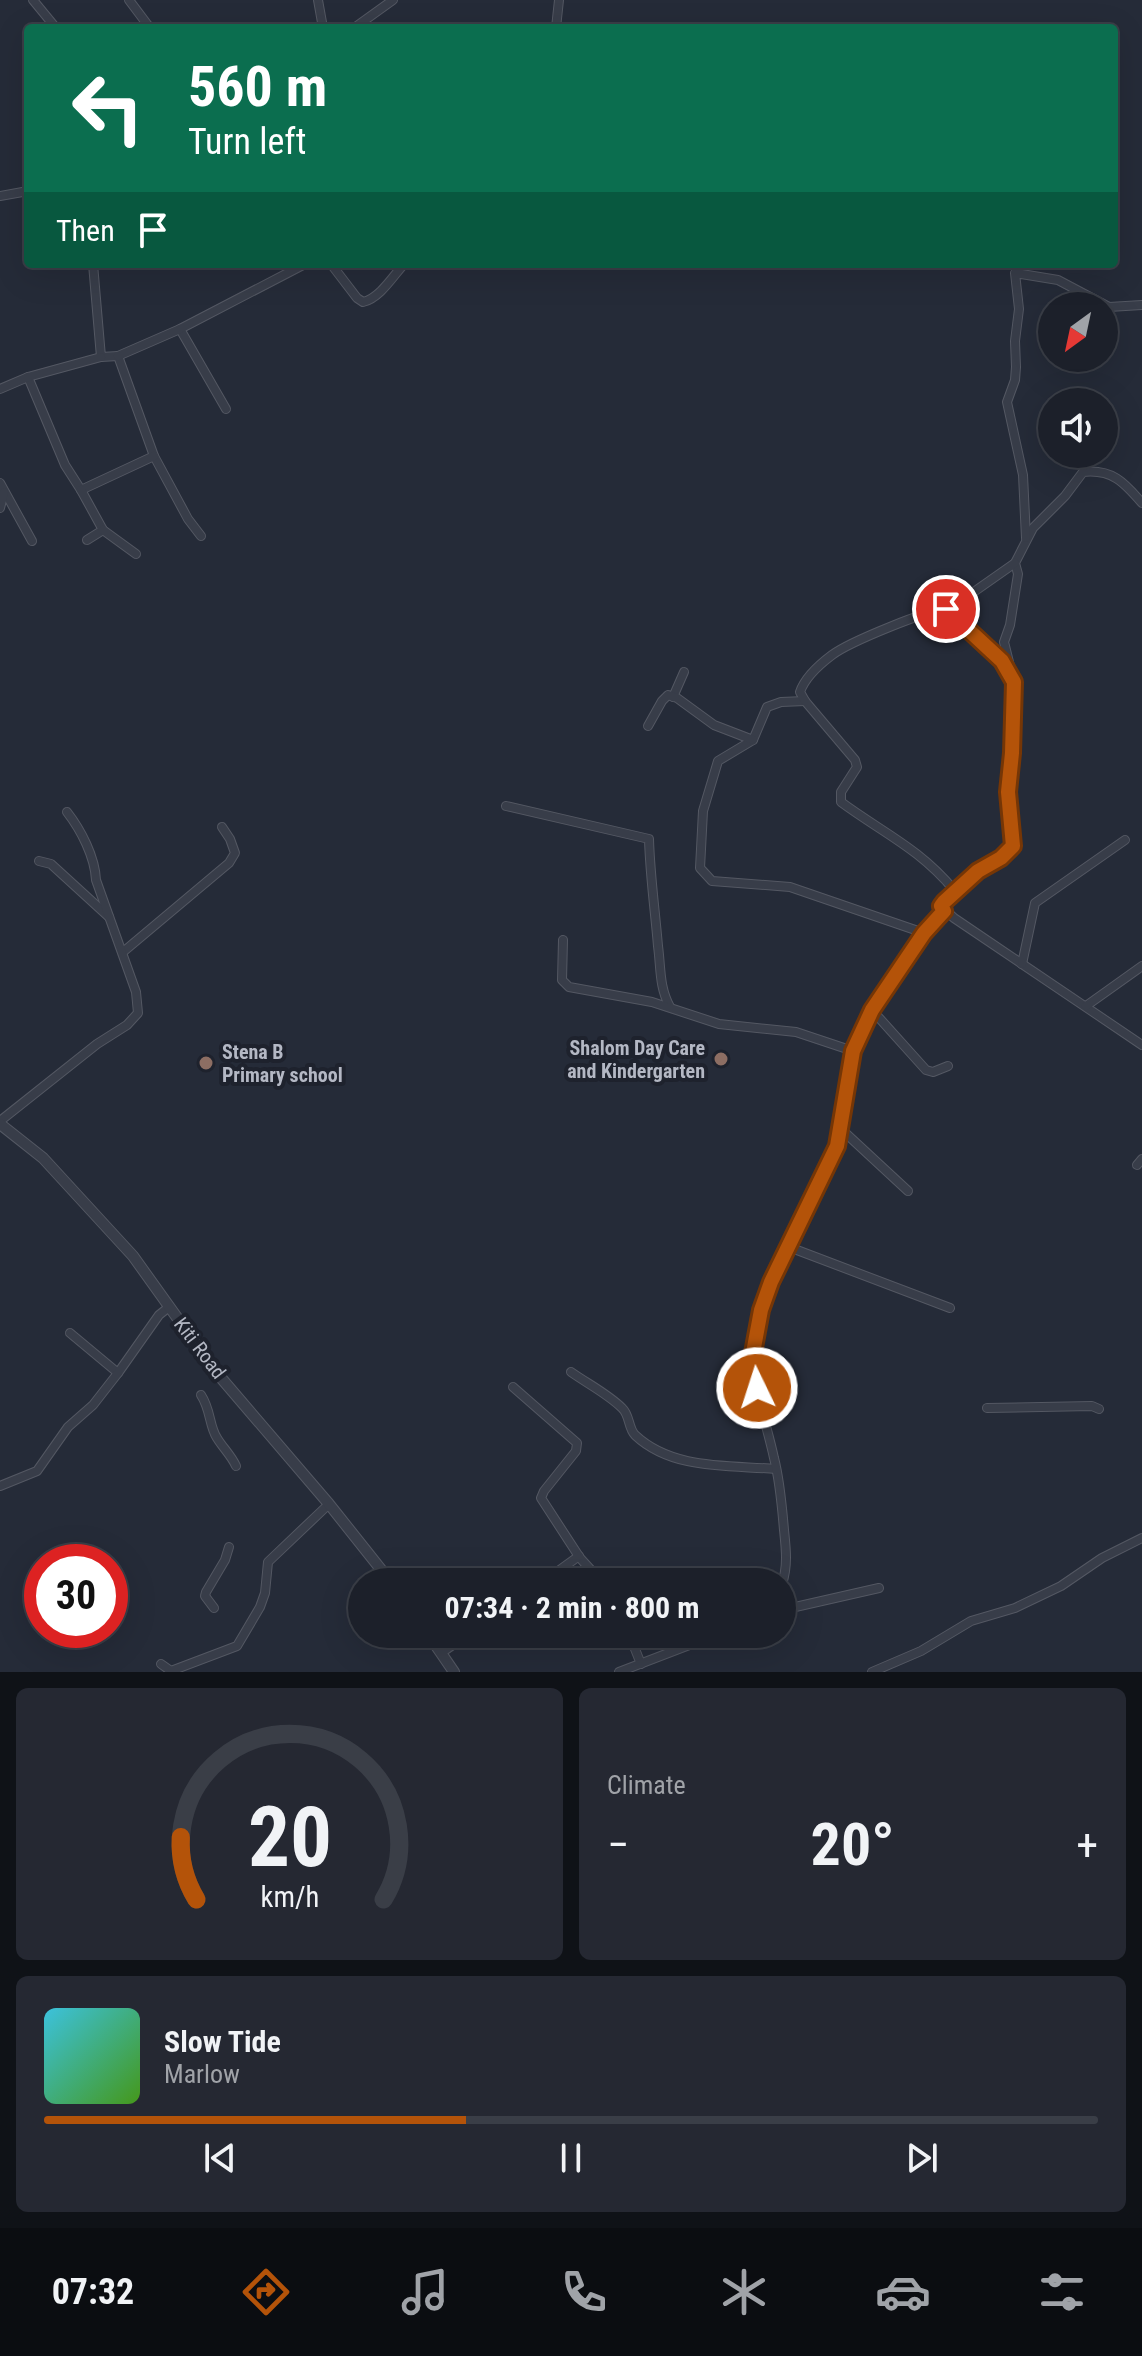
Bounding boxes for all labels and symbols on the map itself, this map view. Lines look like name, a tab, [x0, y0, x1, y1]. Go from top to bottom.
north arrow	[1038, 292, 1118, 372]
pin	[912, 575, 980, 643]
place label: Shalom Day Care and Kindergarten	[567, 1036, 705, 1083]
place label: Stena B Primary school	[222, 1040, 343, 1087]
marker: Shalom Day Care and Kindergarten	[712, 1050, 730, 1068]
marker: Stena B Primary school	[197, 1054, 215, 1072]
street label: Kiti Road	[169, 1313, 231, 1383]
position arrow	[715, 1346, 799, 1430]
speed limit sign: 30	[24, 1544, 128, 1648]

